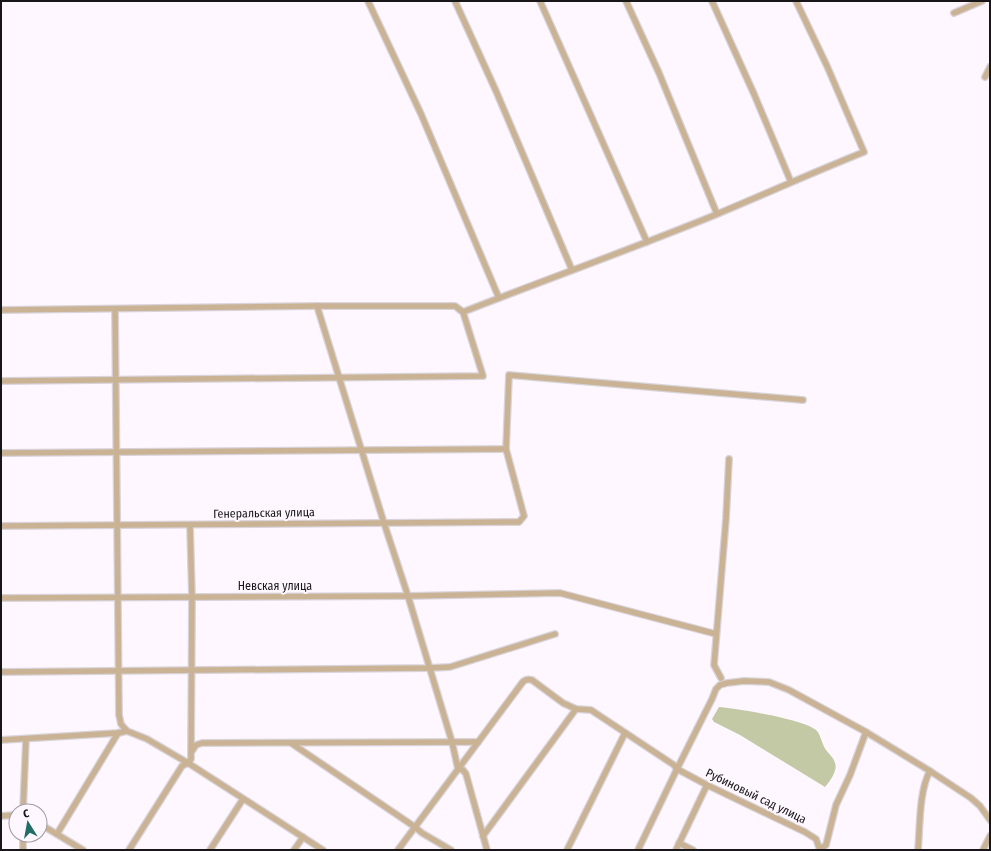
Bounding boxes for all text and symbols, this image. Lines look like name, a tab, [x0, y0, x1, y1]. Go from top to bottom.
street label: Генеральская улица	[213, 505, 315, 521]
street label: Невская улица	[238, 579, 312, 593]
street label: Рубиновый сад улица	[703, 766, 809, 826]
north arrow	[8, 803, 48, 843]
text: С	[22, 807, 30, 821]

